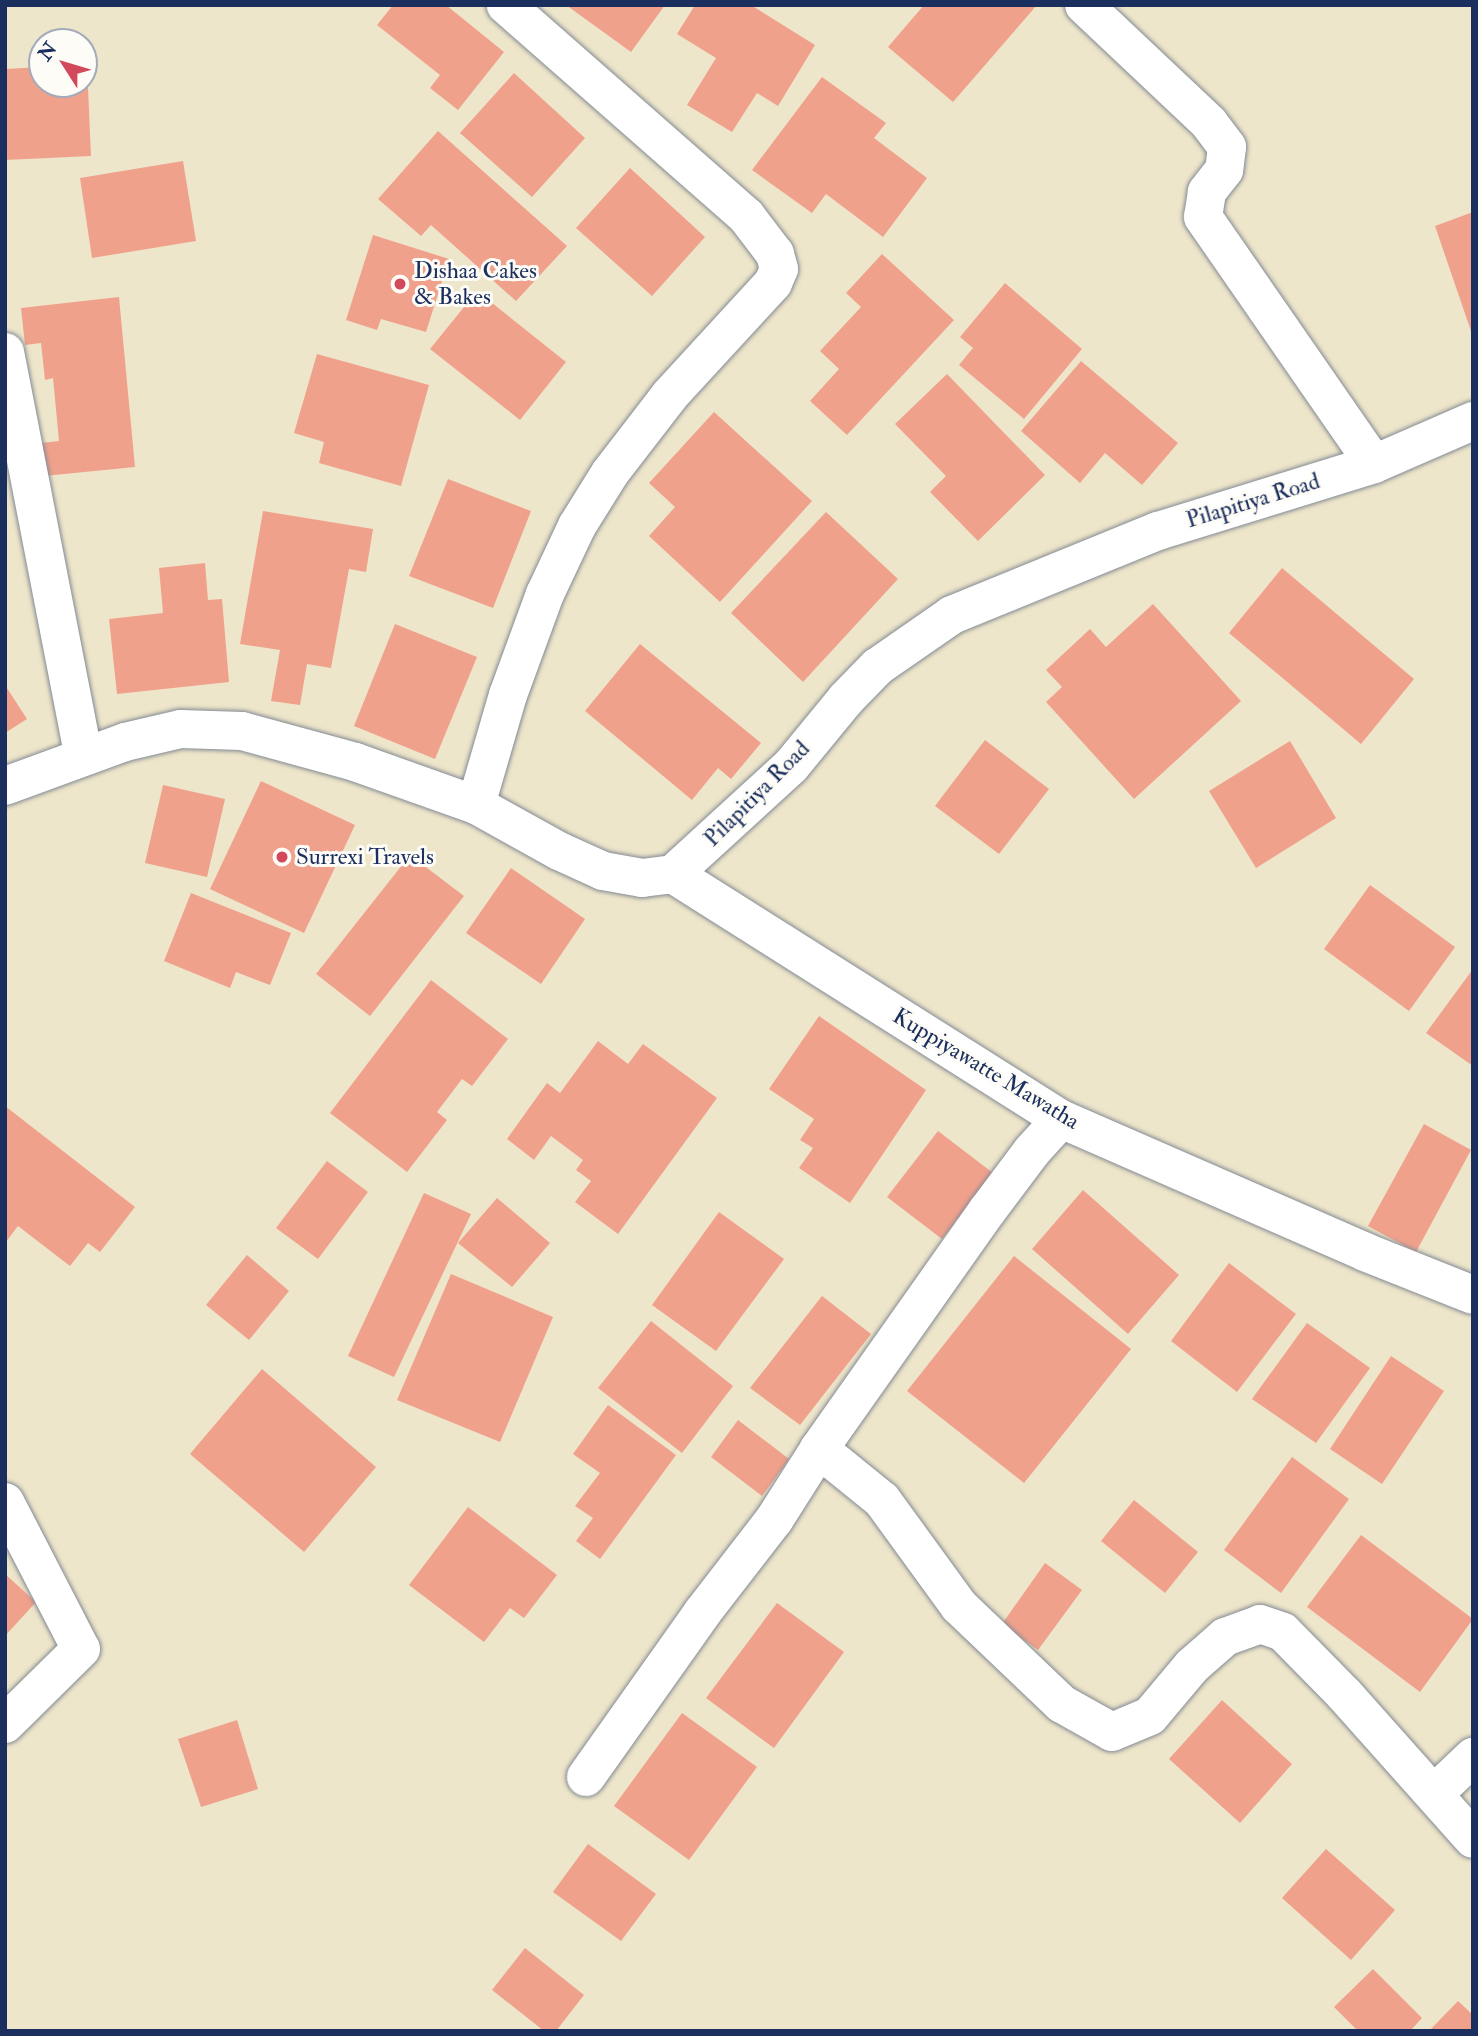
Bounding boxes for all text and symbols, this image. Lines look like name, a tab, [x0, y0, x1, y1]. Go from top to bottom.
north arrow	[28, 28, 98, 98]
text: N	[33, 38, 63, 66]
place label: Dishaa Cakes & Bakes	[414, 257, 537, 311]
marker: Dishaa Cakes & Bakes	[392, 276, 408, 292]
street label: Pilapitiya Road	[1183, 468, 1323, 534]
street label: Pilapitiya Road	[698, 735, 816, 853]
place label: Surrexi Travels	[296, 843, 434, 871]
marker: Surrexi Travels	[274, 849, 290, 865]
street label: Kuppiyawatte Mawatha	[888, 1002, 1084, 1136]

